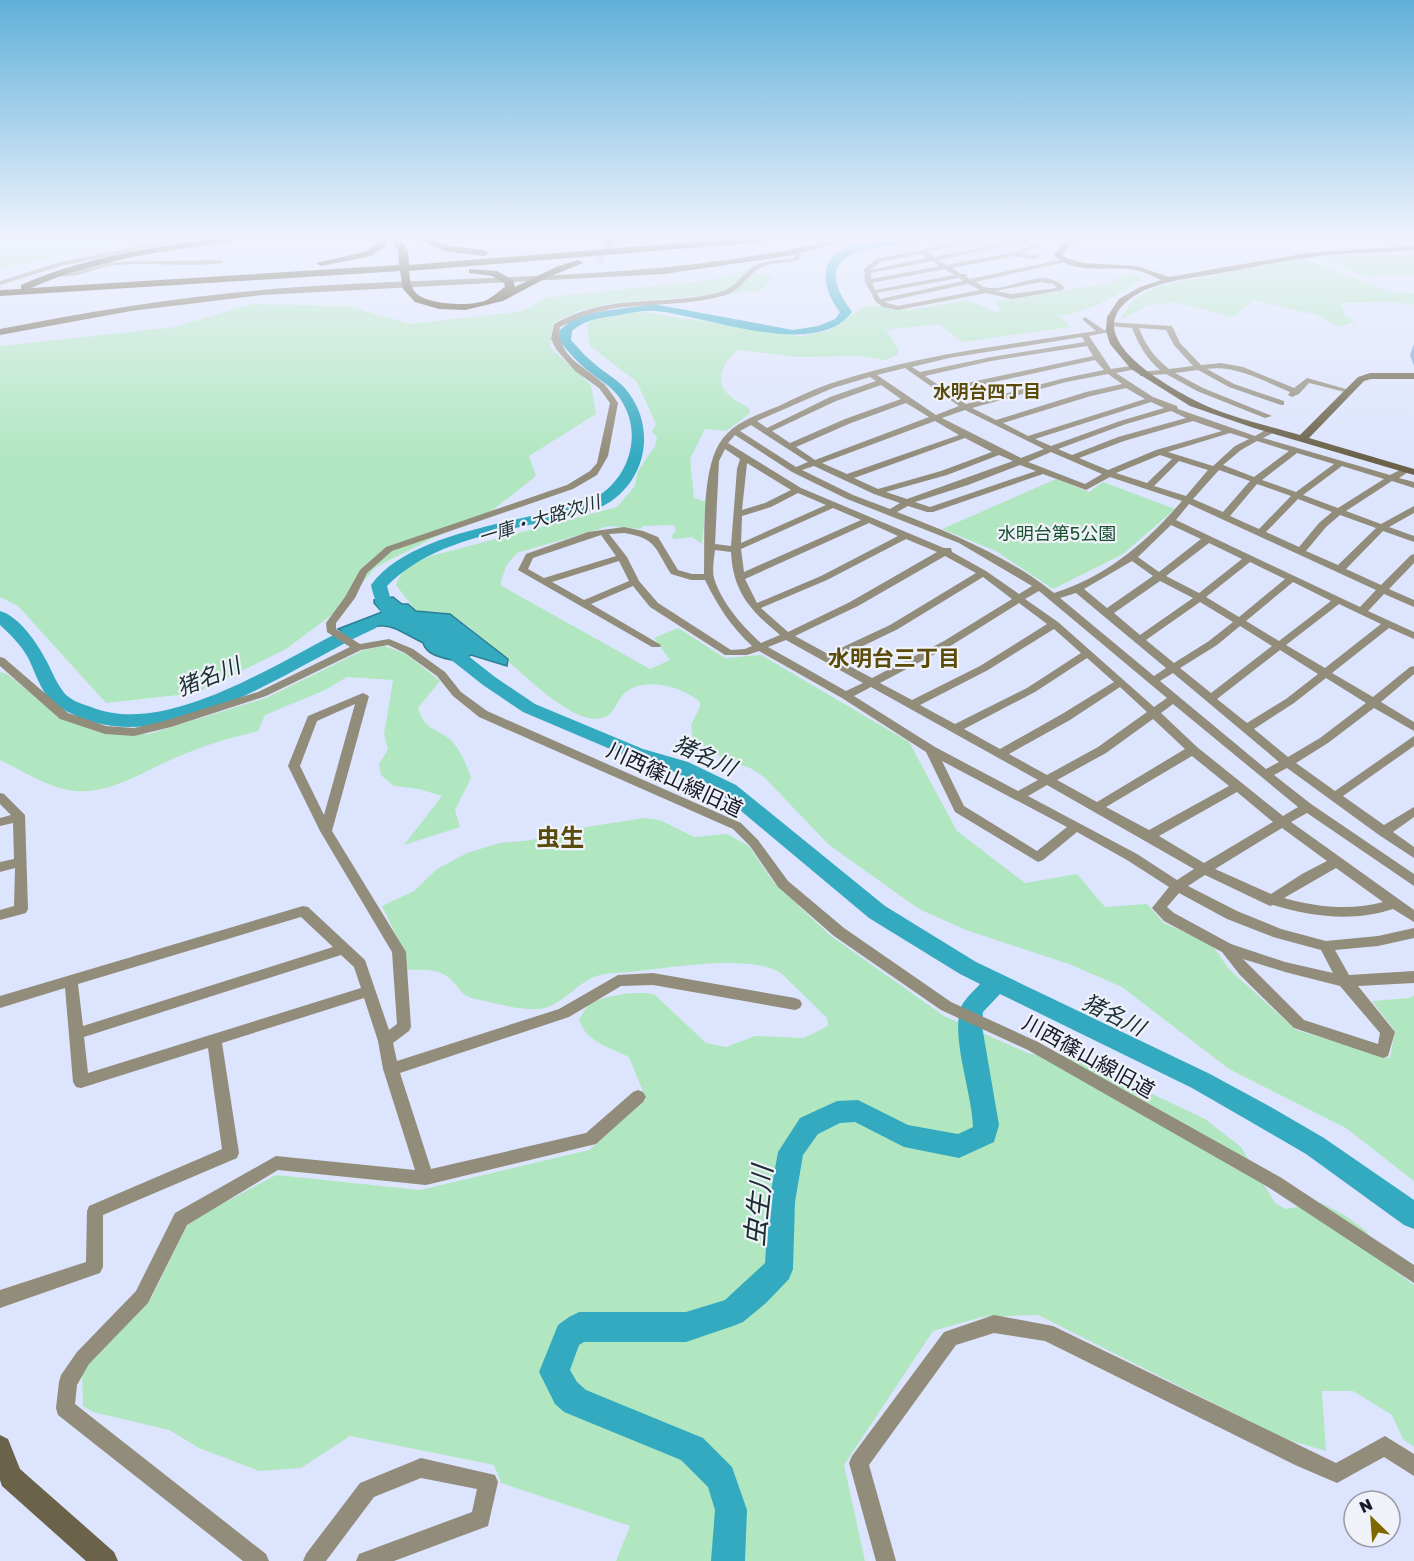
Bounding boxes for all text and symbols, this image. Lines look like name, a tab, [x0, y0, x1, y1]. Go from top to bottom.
district label: 水明台四丁目	[933, 380, 1041, 402]
water label: 一庫・大路次川	[476, 489, 604, 548]
park label: 水明台第5公園	[998, 522, 1116, 544]
district label: 水明台三丁目	[828, 644, 960, 671]
water label: 猪名川	[172, 650, 246, 701]
water label: 猪名川	[669, 729, 742, 782]
street label: 川西篠山線旧道	[603, 736, 747, 822]
district label: 虫生	[536, 822, 584, 851]
water label: 猪名川	[1078, 987, 1151, 1041]
street label: 川西篠山線旧道	[1018, 1009, 1160, 1103]
water label: 虫生川	[738, 1161, 778, 1248]
north arrow	[1342, 1489, 1402, 1549]
text: N	[1356, 1494, 1375, 1517]

